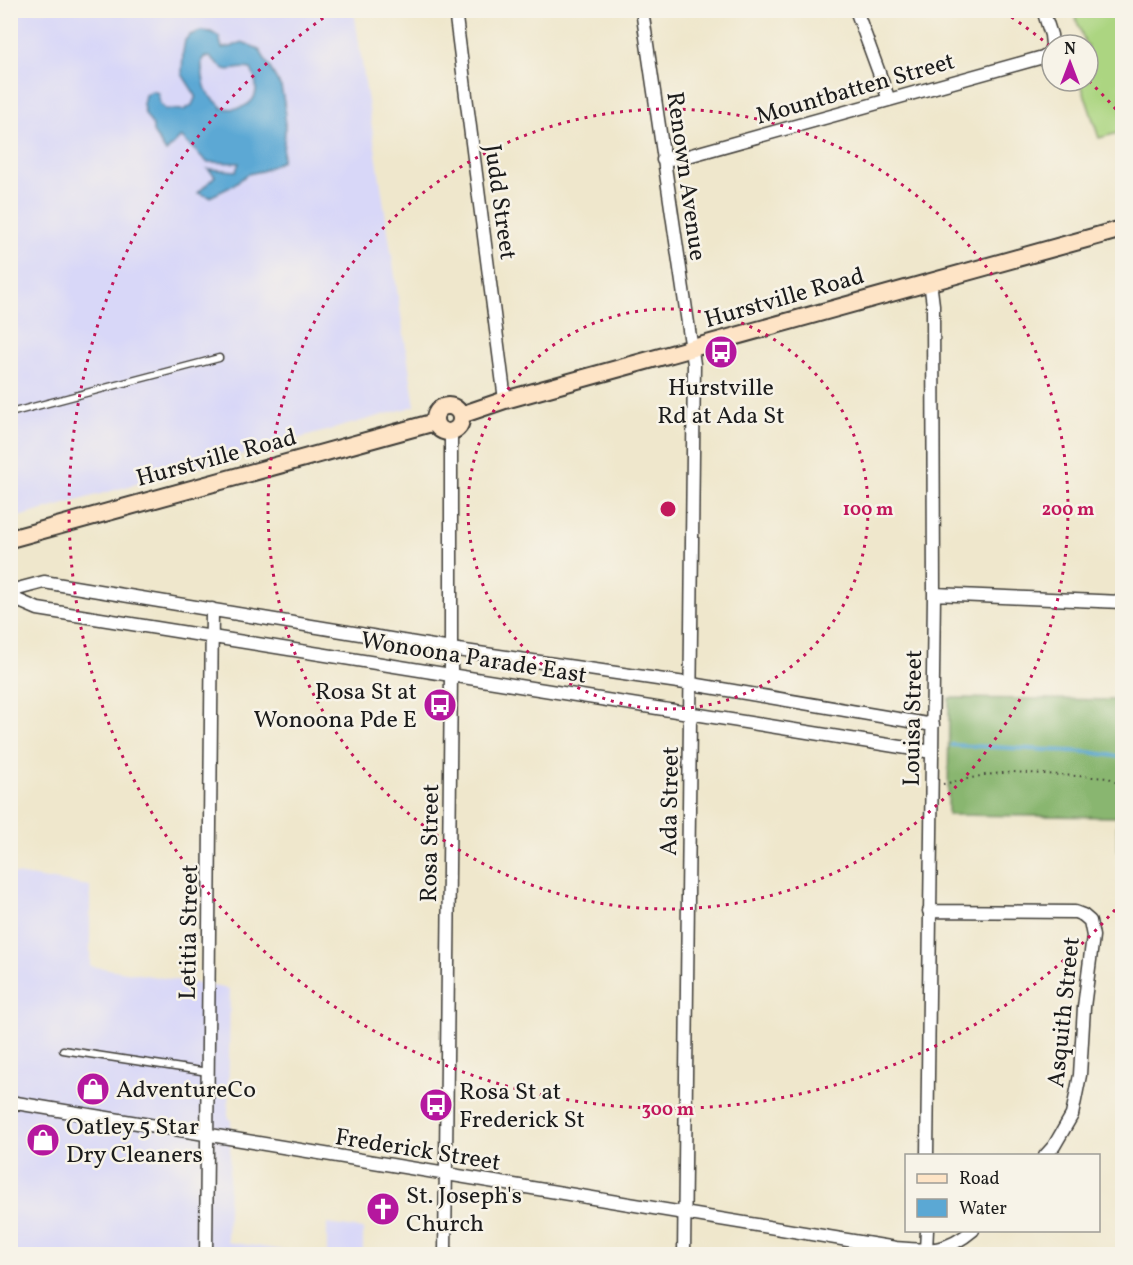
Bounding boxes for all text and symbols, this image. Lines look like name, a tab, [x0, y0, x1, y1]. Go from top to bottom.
north arrow	[1040, 33, 1100, 93]
text: N	[1064, 39, 1076, 61]
street label: Mountbatten Street	[752, 45, 959, 135]
street label: Renown Avenue	[656, 90, 714, 263]
street label: Judd Street	[474, 142, 524, 262]
street label: Hurstville Road	[701, 260, 869, 338]
bus stop icon: Hurstville Rd at Ada St	[703, 334, 739, 370]
place label: Hurstville Rd at Ada St	[657, 372, 785, 434]
street label: Hurstville Road	[132, 421, 301, 497]
text: 100 m	[843, 498, 893, 523]
text: 200 m	[1042, 498, 1094, 523]
centre of rings	[658, 499, 678, 519]
street label: Wonoona Parade East	[358, 624, 589, 694]
street label: Louisa Street	[896, 649, 932, 787]
place label: Rosa St at Wonoona Pde E	[254, 676, 417, 738]
bus stop icon: Rosa St at Wonoona Pde E	[422, 687, 458, 723]
street label: Ada Street	[653, 746, 689, 856]
street label: Rosa Street	[413, 783, 449, 903]
street label: Letitia Street	[172, 864, 208, 1000]
street label: Asquith Street	[1040, 935, 1090, 1089]
shop icon: AdventureCo	[75, 1071, 111, 1107]
place label: AdventureCo	[116, 1074, 256, 1108]
place label: Rosa St at Frederick St	[459, 1076, 585, 1138]
bus stop icon: Rosa St at Frederick St	[418, 1087, 454, 1123]
text: 300 m	[642, 1098, 694, 1123]
place label: Oatley 5 Star Dry Cleaners	[66, 1111, 203, 1173]
street label: Frederick Street	[332, 1121, 503, 1181]
shop icon: Oatley 5 Star Dry Cleaners	[25, 1122, 61, 1158]
legend	[905, 1154, 1100, 1232]
text: Road	[959, 1167, 1000, 1192]
place label: St. Joseph's Church	[406, 1180, 522, 1242]
church icon: St. Joseph's Church	[365, 1191, 401, 1227]
text: Water	[959, 1197, 1007, 1222]

